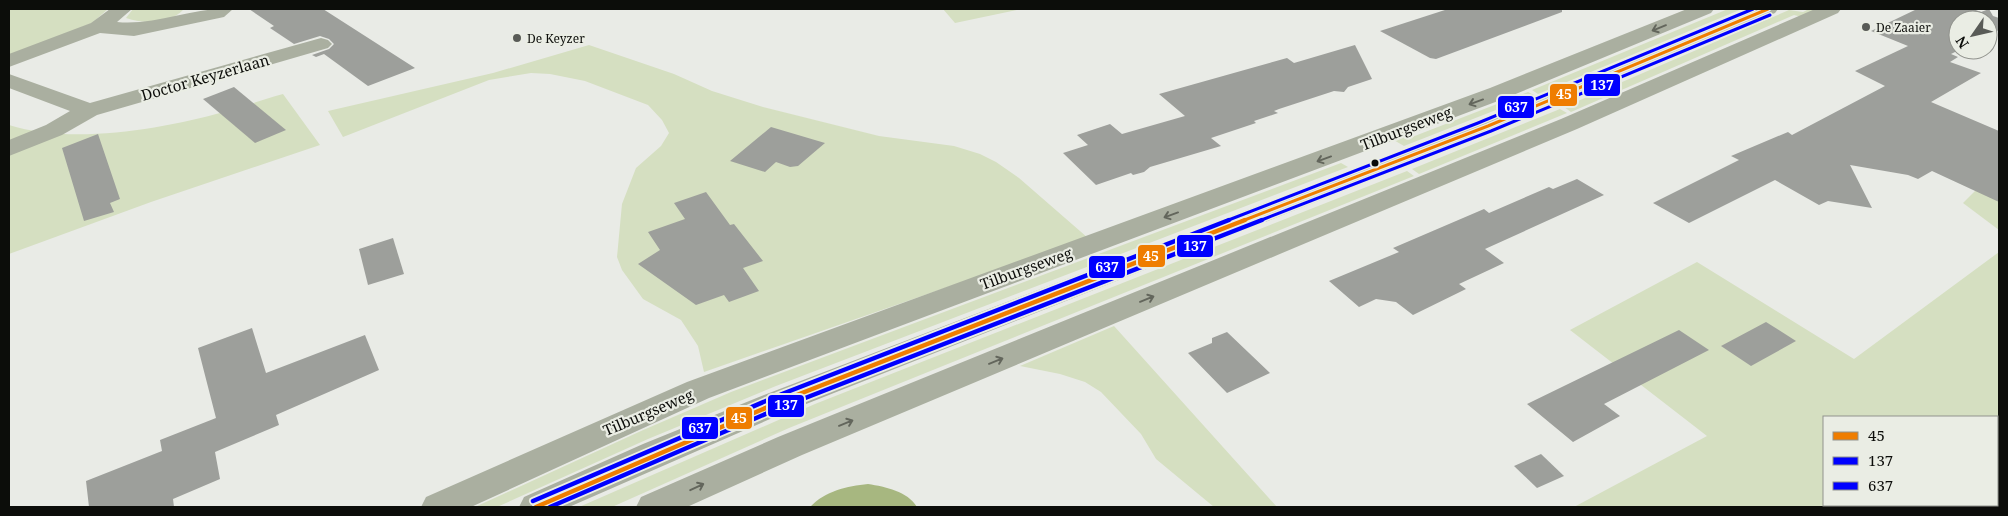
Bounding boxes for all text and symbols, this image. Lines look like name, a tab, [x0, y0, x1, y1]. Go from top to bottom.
north arrow	[1948, 10, 1998, 60]
place label: De Zaaier	[1876, 19, 1931, 36]
marker: De Zaaier	[1860, 21, 1872, 33]
one-way arrow	[1652, 23, 1667, 33]
place label: De Keyzer	[527, 30, 585, 47]
marker: De Keyzer	[511, 32, 523, 44]
text: N	[1951, 33, 1973, 52]
street label: Doctor Keyzerlaan	[139, 49, 272, 105]
line badge: 137	[1583, 73, 1621, 97]
text: 137	[1590, 75, 1614, 94]
line badge: 45	[1549, 83, 1578, 107]
text: 45	[1556, 84, 1572, 103]
line badge: 637	[1497, 95, 1535, 119]
text: 637	[1504, 97, 1528, 116]
one-way arrow	[1469, 98, 1484, 107]
street label: Tilburgseweg	[1357, 101, 1455, 155]
one-way arrow	[1316, 155, 1332, 164]
unlabelled marker	[1370, 158, 1380, 168]
one-way arrow	[1164, 211, 1179, 220]
line badge: 137	[1176, 234, 1214, 258]
text: 137	[1183, 236, 1207, 255]
street label: Tilburgseweg	[977, 242, 1075, 294]
line badge: 45	[1137, 244, 1166, 268]
text: 45	[1143, 246, 1159, 265]
line badge: 637	[1088, 255, 1126, 279]
text: 637	[1095, 257, 1119, 276]
one-way arrow	[1139, 294, 1154, 303]
one-way arrow	[989, 355, 1004, 364]
street label: Tilburgseweg	[600, 384, 696, 440]
line badge: 137	[767, 394, 805, 418]
text: 137	[774, 395, 798, 414]
line badge: 45	[725, 406, 753, 430]
text: 45	[731, 408, 747, 427]
line badge: 637	[681, 416, 719, 440]
legend	[1823, 416, 1998, 506]
text: 637	[688, 418, 712, 437]
one-way arrow	[838, 418, 853, 427]
text: 45	[1868, 425, 1885, 445]
text: 137	[1868, 450, 1893, 470]
text: 637	[1868, 475, 1893, 495]
one-way arrow	[689, 481, 704, 491]

